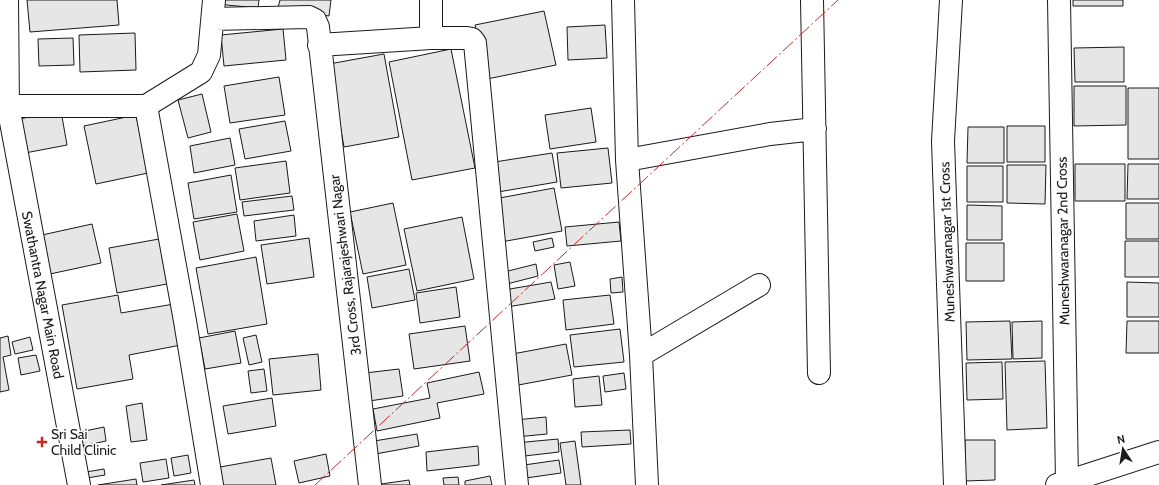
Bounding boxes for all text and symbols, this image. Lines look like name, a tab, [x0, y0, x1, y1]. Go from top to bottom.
street label: Muneshwaranagar 2nd Cross	[1053, 156, 1073, 325]
street label: Muneshwaranagar 1st Cross	[935, 161, 959, 323]
street label: 3rd Cross, Rajarajeshwari Nagar	[325, 173, 365, 356]
street label: Swathantra Nagar Main Road	[18, 210, 68, 380]
place label: Sri Sai Child Clinic	[51, 425, 116, 459]
north arrow	[1103, 429, 1143, 469]
text: N	[1116, 432, 1126, 447]
marker: Sri Sai Child Clinic	[36, 436, 48, 448]

